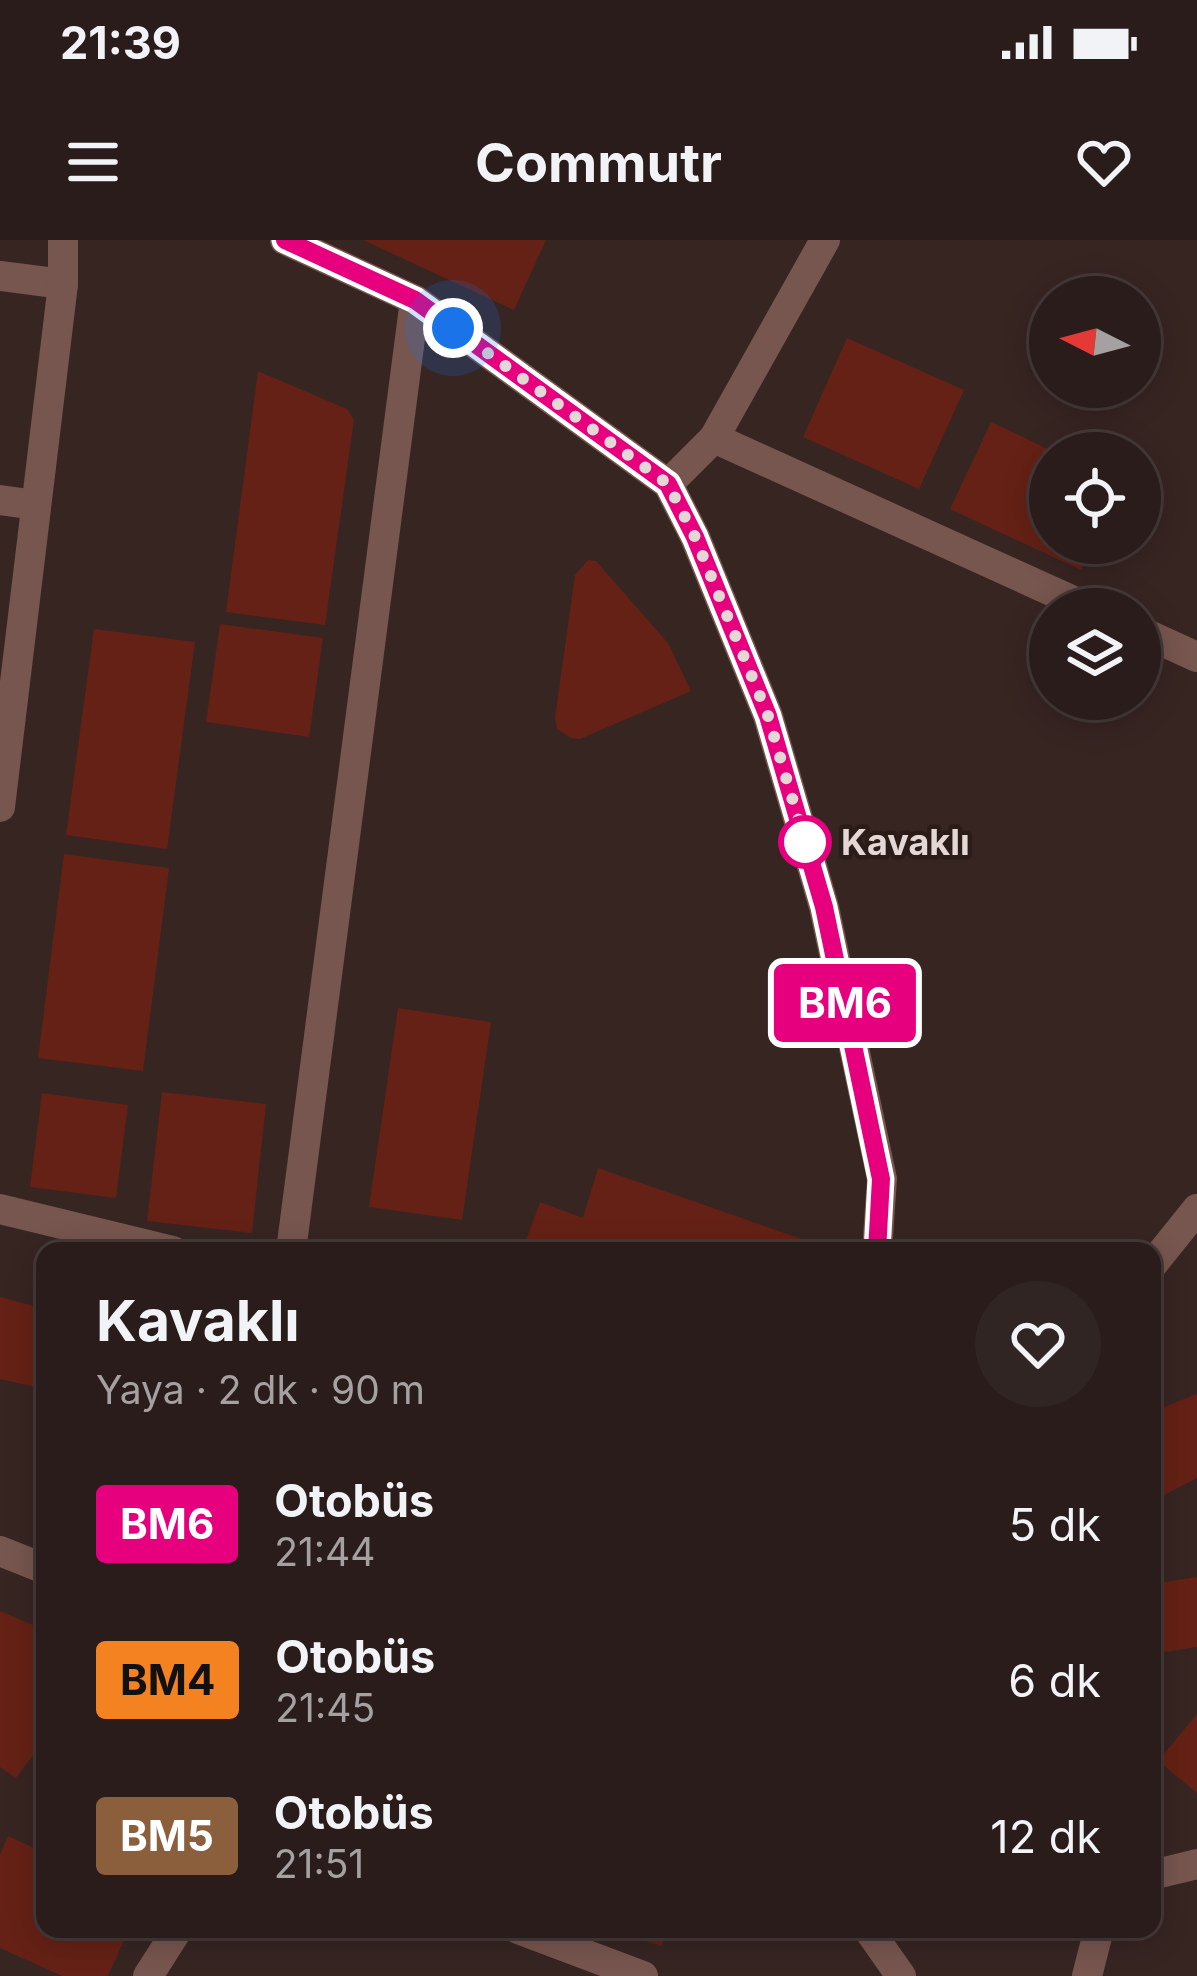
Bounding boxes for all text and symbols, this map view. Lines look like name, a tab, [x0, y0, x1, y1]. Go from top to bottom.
text: 21:39	[60, 15, 181, 70]
icon: menu	[60, 129, 126, 195]
icon: heart	[1071, 129, 1137, 195]
text: Commutr	[475, 130, 722, 195]
north arrow	[1029, 276, 1161, 408]
map controls	[1029, 276, 1161, 720]
your location	[423, 298, 483, 358]
button: locate	[1029, 432, 1161, 564]
button: layers	[1029, 588, 1161, 720]
marker: Kavaklı	[780, 817, 830, 867]
place label: Kavaklı	[841, 820, 970, 864]
line badge: BM6	[776, 964, 914, 1042]
text: BM6	[798, 977, 892, 1028]
button: heart	[975, 1281, 1101, 1407]
text: Kavaklı	[96, 1286, 300, 1355]
text: Yaya · 2 dk · 90 m	[96, 1366, 425, 1413]
text: Otobüs	[274, 1473, 434, 1528]
text: 5 dk	[1009, 1497, 1101, 1552]
text: BM6	[120, 1498, 214, 1549]
text: 21:44	[274, 1528, 375, 1575]
text: Otobüs	[275, 1629, 435, 1684]
text: 6 dk	[1008, 1653, 1101, 1708]
text: BM4	[120, 1654, 215, 1705]
text: 21:45	[275, 1684, 375, 1731]
text: Otobüs	[274, 1785, 434, 1840]
text: 12 dk	[990, 1809, 1101, 1864]
text: BM5	[120, 1810, 214, 1861]
text: 21:51	[274, 1840, 364, 1887]

